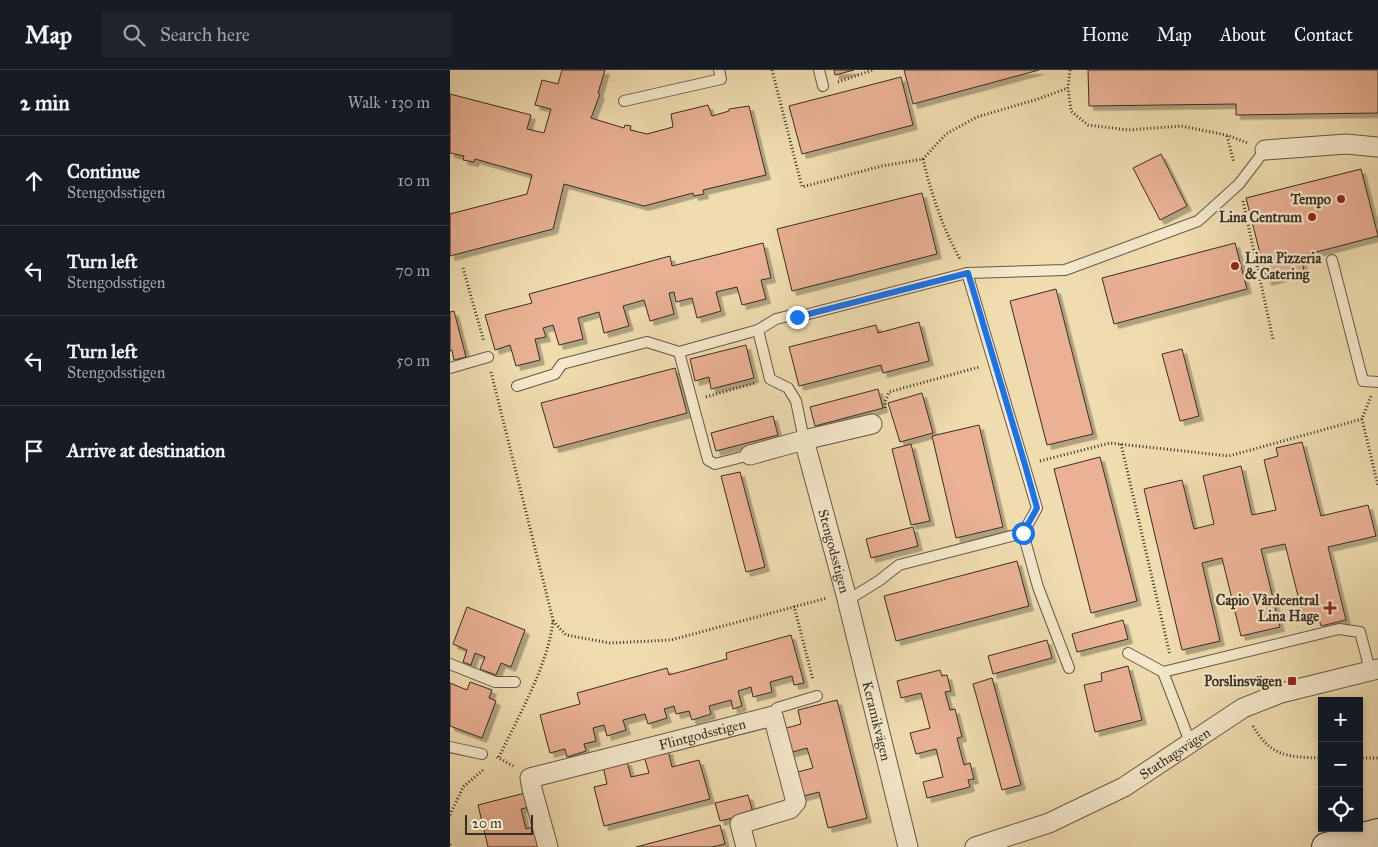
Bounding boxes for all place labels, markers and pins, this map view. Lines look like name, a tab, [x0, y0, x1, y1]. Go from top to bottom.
place label: Tempo	[1290, 191, 1331, 209]
marker: Tempo	[1335, 193, 1347, 205]
place label: Lina Centrum	[1219, 209, 1302, 226]
marker: Lina Centrum	[1306, 211, 1318, 223]
place label: Lina Pizzeria & Catering	[1245, 250, 1322, 284]
marker: Lina Pizzeria & Catering	[1229, 260, 1241, 272]
place label: Capio Vårdcentral Lina Hage	[1216, 592, 1320, 626]
marker: Capio Vårdcentral Lina Hage	[1323, 601, 1337, 615]
place label: Porslinsvägen	[1204, 673, 1282, 691]
marker: Porslinsvägen	[1286, 675, 1298, 687]

